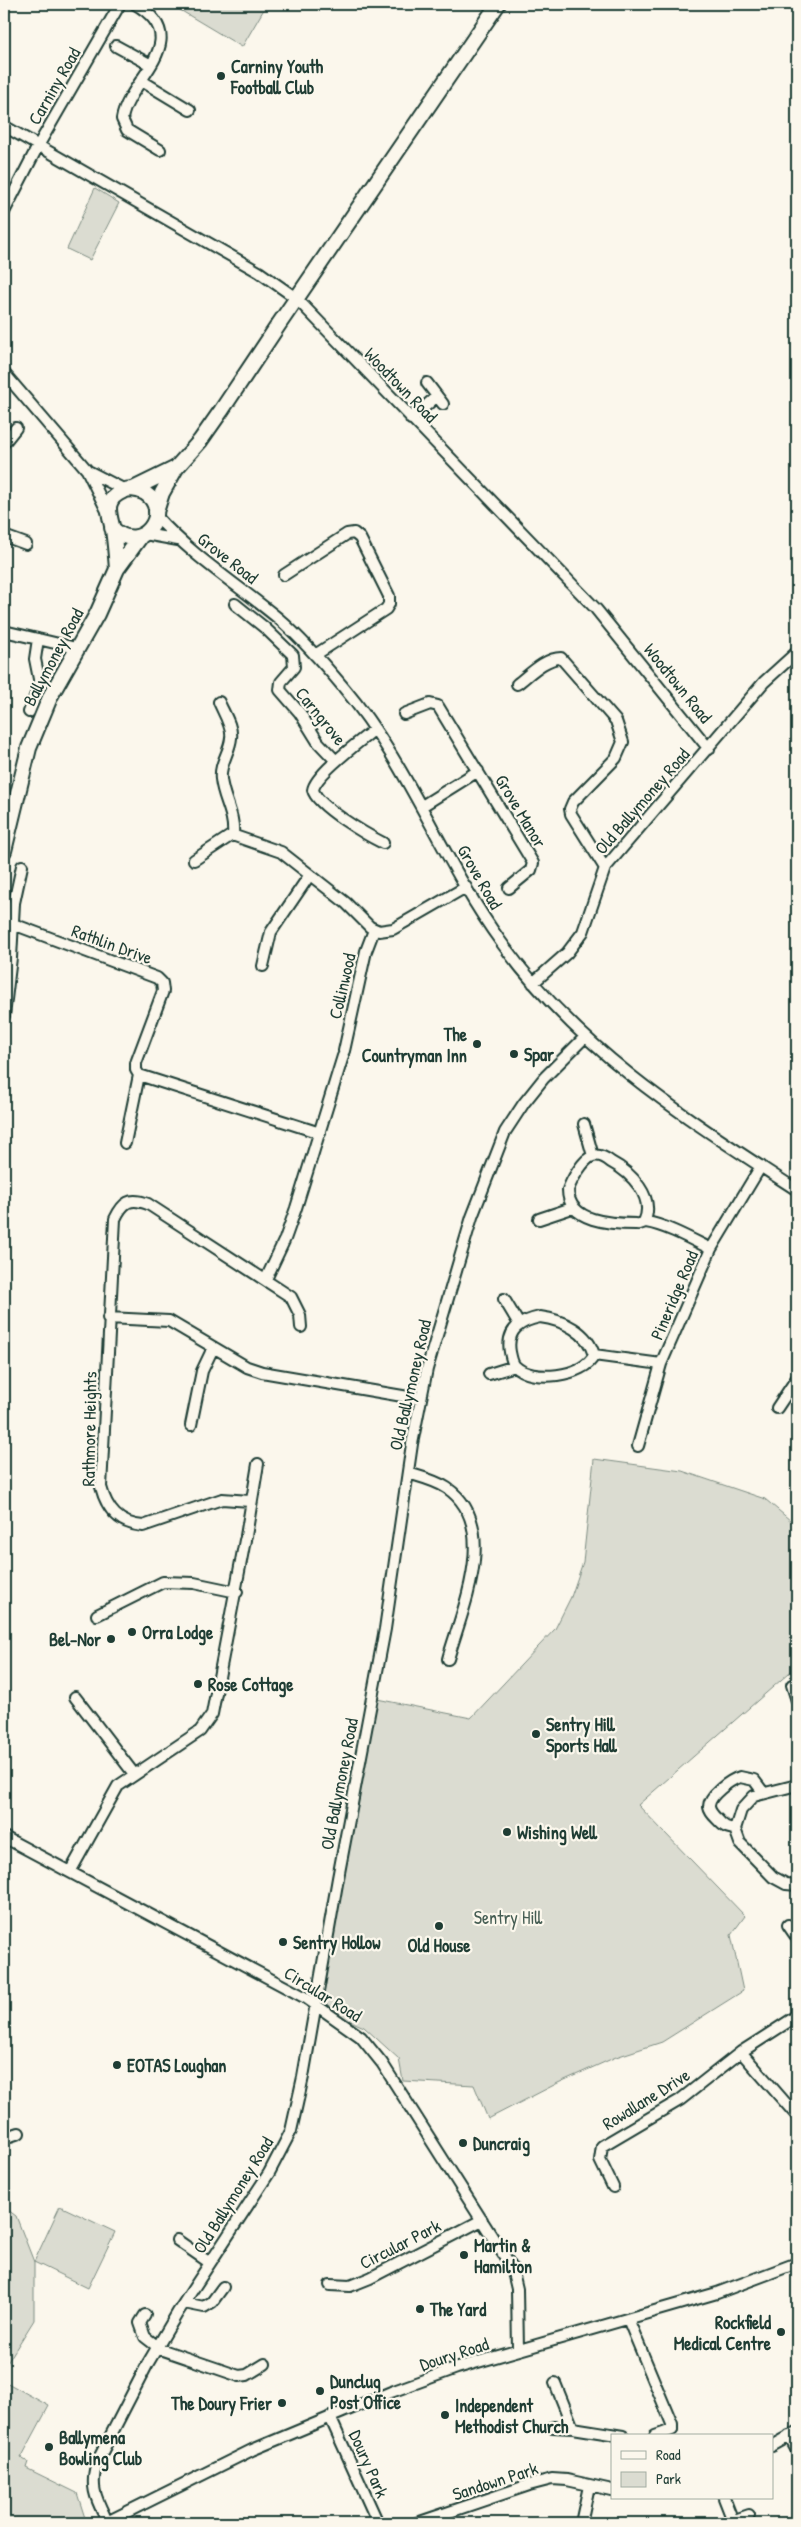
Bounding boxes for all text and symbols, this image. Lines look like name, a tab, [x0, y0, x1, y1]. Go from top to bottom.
street label: Carniny Road	[22, 43, 86, 129]
place label: Carniny Youth Football Club	[230, 54, 324, 100]
marker: Carniny Youth Football Club	[215, 70, 227, 82]
street label: Woodtown Road	[359, 342, 443, 428]
street label: Grove Road	[192, 526, 264, 590]
street label: Ballymoney Road	[17, 604, 89, 710]
street label: Woodtown Road	[638, 638, 718, 728]
street label: Carngrove	[290, 681, 352, 751]
street label: Old Ballymoney Road	[589, 742, 695, 860]
street label: Grove Manor	[489, 770, 553, 852]
street label: Grove Road	[451, 840, 509, 914]
street label: Rathlin Drive	[68, 918, 156, 970]
street label: Collinwood	[322, 951, 362, 1021]
place label: The Countryman Inn	[362, 1022, 468, 1069]
marker: The Countryman Inn	[471, 1038, 483, 1050]
place label: Spar	[524, 1042, 554, 1068]
marker: Spar	[508, 1048, 520, 1060]
street label: Pineridge Road	[644, 1246, 704, 1344]
street label: Old Ballymoney Road	[383, 1317, 437, 1453]
street label: Rathmore Heights	[75, 1371, 103, 1487]
place label: Orra Lodge	[142, 1620, 214, 1646]
marker: Orra Lodge	[126, 1626, 138, 1638]
place label: Bel-Nor	[49, 1627, 101, 1652]
marker: Bel-Nor	[105, 1633, 117, 1645]
place label: Rose Cottage	[208, 1672, 294, 1698]
marker: Rose Cottage	[192, 1678, 204, 1690]
place label: Sentry Hill Sports Hall	[546, 1712, 618, 1759]
street label: Old Ballymoney Road	[314, 1716, 364, 1852]
marker: Sentry Hill Sports Hall	[530, 1728, 542, 1740]
place label: Wishing Well	[517, 1820, 598, 1846]
marker: Wishing Well	[501, 1826, 513, 1838]
park label: Sentry Hill	[474, 1905, 543, 1930]
marker: Old House	[433, 1920, 445, 1932]
place label: Sentry Hollow	[293, 1930, 381, 1956]
place label: Old House	[408, 1933, 471, 1958]
marker: Sentry Hollow	[277, 1936, 289, 1948]
street label: Circular Road	[279, 1960, 367, 2028]
place label: EOTAS Loughan	[127, 2053, 227, 2079]
marker: EOTAS Loughan	[111, 2059, 123, 2071]
street label: Rowallane Drive	[597, 2062, 695, 2136]
place label: Duncraig	[473, 2131, 530, 2157]
street label: Old Ballymoney Road	[187, 2132, 279, 2258]
marker: Duncraig	[457, 2137, 469, 2149]
street label: Circular Park	[355, 2213, 445, 2275]
place label: Martin & Hamilton	[474, 2233, 532, 2279]
marker: Martin & Hamilton	[458, 2249, 470, 2261]
place label: The Yard	[429, 2297, 486, 2322]
marker: The Yard	[414, 2303, 426, 2315]
place label: Rockfield Medical Centre	[674, 2310, 772, 2356]
marker: Rockfield Medical Centre	[775, 2326, 787, 2338]
street label: Doury Road	[416, 2331, 492, 2377]
place label: Dunclug Post Office	[330, 2369, 402, 2415]
marker: Dunclug Post Office	[314, 2385, 326, 2397]
place label: The Doury Frier	[170, 2391, 272, 2417]
place label: Independent Methodist Church	[455, 2393, 569, 2439]
marker: The Doury Frier	[276, 2397, 288, 2409]
marker: Independent Methodist Church	[439, 2409, 451, 2421]
place label: Ballymena Bowling Club	[59, 2425, 143, 2472]
street label: Doury Park	[343, 2426, 395, 2502]
legend	[611, 2434, 774, 2500]
marker: Ballymena Bowling Club	[43, 2441, 55, 2453]
text: Road	[656, 2444, 681, 2465]
street label: Sandown Park	[449, 2455, 541, 2507]
text: Park	[656, 2468, 681, 2489]

